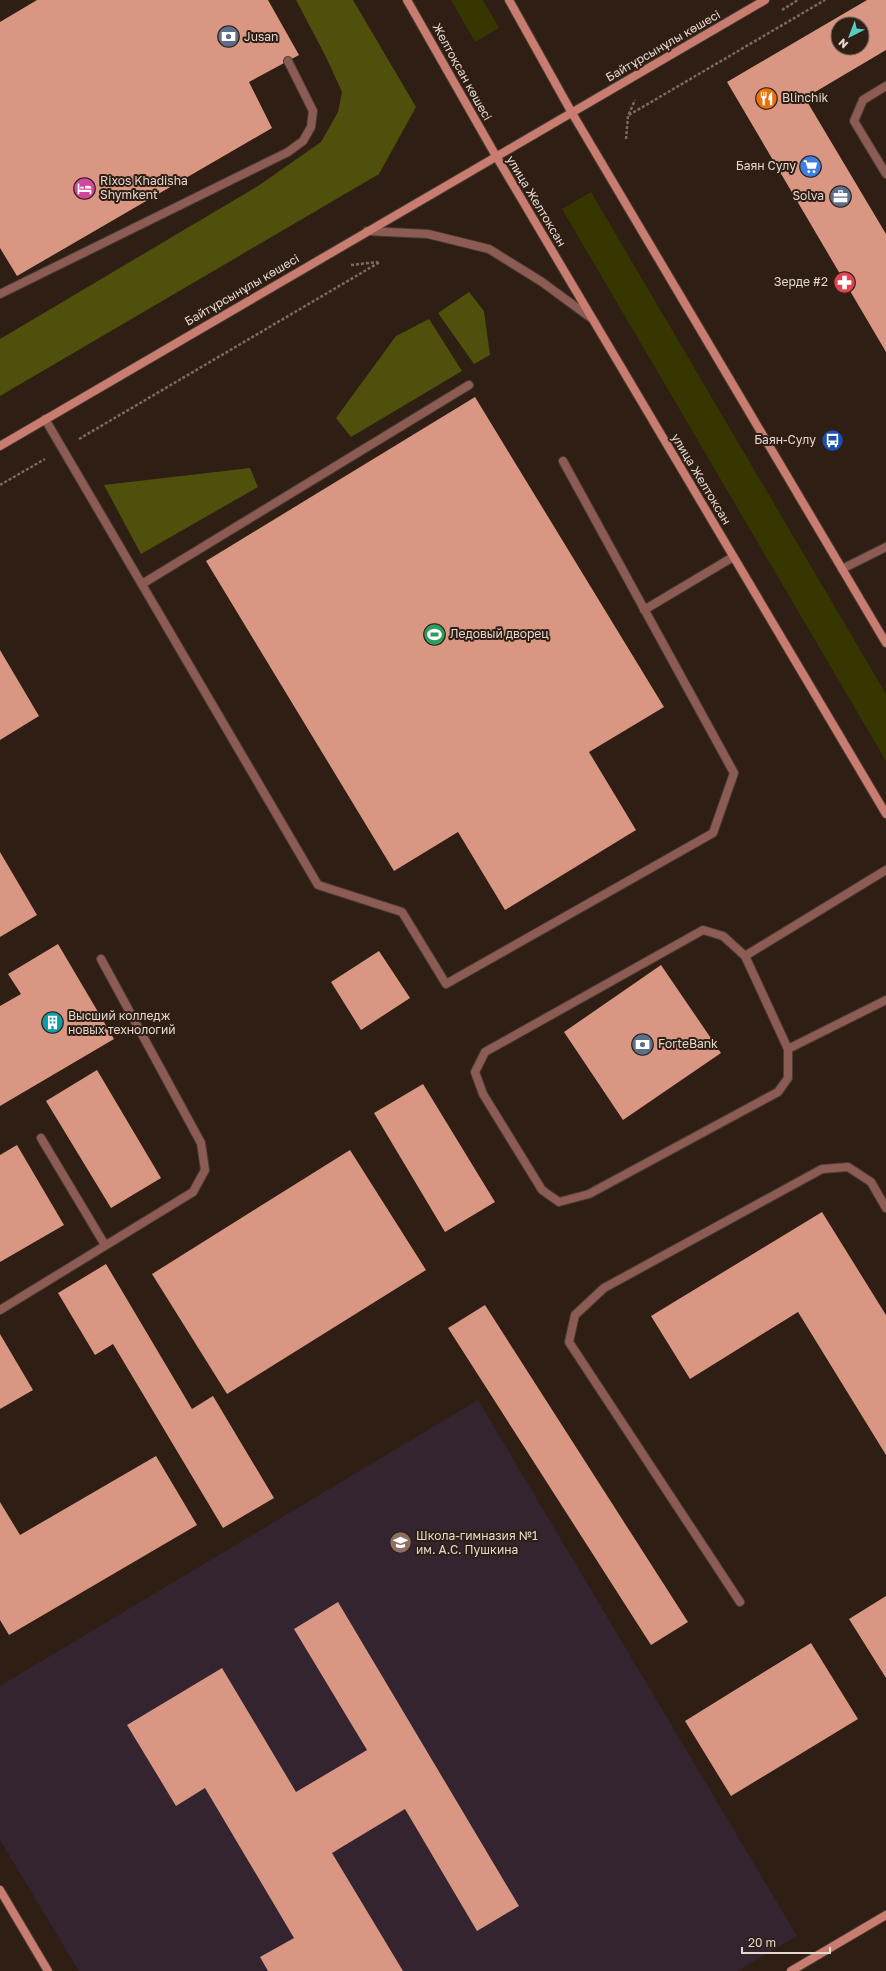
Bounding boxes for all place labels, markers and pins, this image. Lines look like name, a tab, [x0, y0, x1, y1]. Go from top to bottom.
bank icon: Jusan	[215, 24, 241, 50]
place label: Jusan	[244, 29, 278, 44]
restaurant icon: Blinchik	[754, 85, 780, 111]
place label: Blinchik	[782, 90, 829, 105]
supermarket icon: Баян Сулу	[798, 153, 824, 179]
place label: Баян Сулу	[736, 158, 796, 173]
place label: Rixos Khadisha Shymkent	[100, 173, 188, 202]
hotel icon: Rixos Khadisha Shymkent	[72, 175, 98, 201]
office icon: Solva	[827, 183, 853, 209]
place label: Solva	[792, 188, 824, 203]
pharmacy icon: Зерде #2	[831, 269, 857, 295]
place label: Зерде #2	[774, 274, 828, 289]
bus stop icon: Баян-Сулу	[819, 427, 845, 453]
place label: Баян-Сулу	[754, 432, 816, 447]
sports icon: Ледовый дворец	[422, 621, 448, 647]
place label: Ледовый дворец	[450, 626, 549, 641]
place label: Высший колледж новых технологий	[68, 1008, 176, 1037]
building icon: Высший колледж новых технологий	[39, 1010, 65, 1036]
bank icon: ForteBank	[629, 1031, 655, 1057]
place label: ForteBank	[658, 1036, 718, 1051]
place label: Школа-гимназия №1 им. А.С. Пушкина	[416, 1528, 538, 1557]
school or university icon: Школа-гимназия №1 им. А.С. Пушкина	[388, 1530, 414, 1556]

